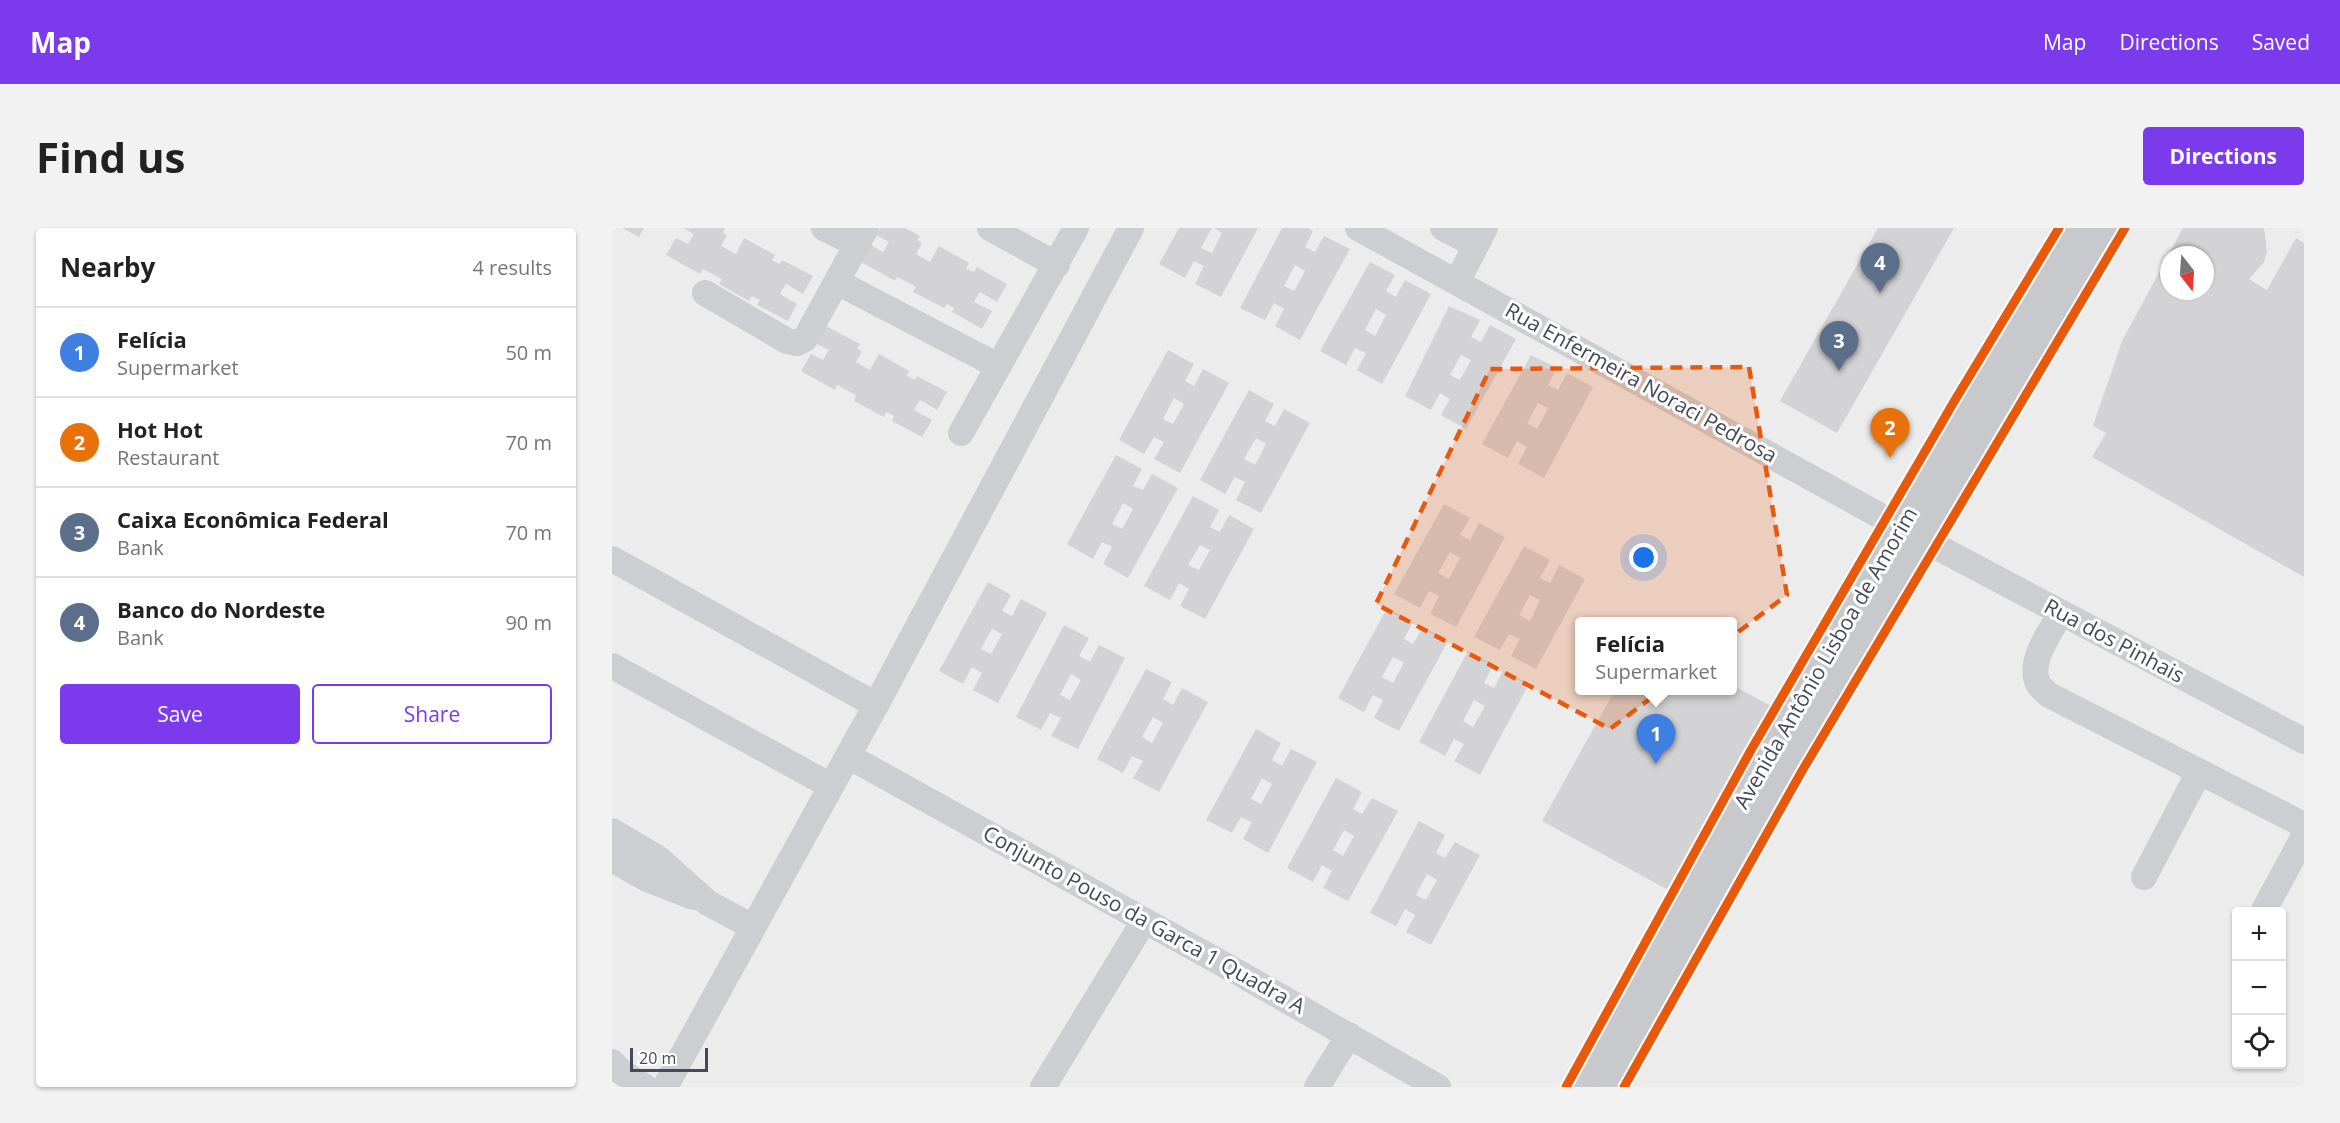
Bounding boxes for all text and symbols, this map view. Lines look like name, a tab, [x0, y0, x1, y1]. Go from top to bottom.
text: Map	[30, 23, 91, 61]
text: Map	[2043, 28, 2086, 56]
text: Directions	[2119, 28, 2219, 56]
text: Saved	[2252, 28, 2310, 56]
button: Directions	[2143, 127, 2304, 185]
text: Find us	[36, 128, 185, 185]
pin: 4	[1860, 244, 1900, 293]
north arrow	[2160, 246, 2214, 300]
text: Nearby	[60, 249, 155, 285]
text: 4 results	[472, 254, 552, 281]
street label: Rua Enfermeira Noraci Pedrosa	[1500, 295, 1782, 469]
pin: 3	[1820, 322, 1858, 371]
text: Felícia	[117, 324, 187, 354]
text: 1	[74, 339, 85, 366]
text: 50 m	[505, 339, 552, 366]
text: Supermarket	[117, 354, 239, 381]
pin: 2	[1870, 408, 1910, 458]
text: Hot Hot	[117, 414, 203, 444]
text: 2	[74, 429, 85, 456]
text: 70 m	[505, 429, 552, 456]
text: Restaurant	[117, 444, 219, 471]
street label: Avenida Antônio Lisboa de Amorim	[1727, 502, 1923, 813]
text: Caixa Econômica Federal	[117, 504, 389, 534]
text: 3	[74, 519, 85, 546]
text: 70 m	[505, 519, 552, 546]
text: Bank	[117, 534, 164, 561]
your location	[1629, 543, 1658, 572]
street label: Rua dos Pinhais	[2040, 591, 2189, 689]
text: Banco do Nordeste	[117, 594, 325, 624]
text: 4	[74, 609, 85, 636]
text: 90 m	[505, 609, 552, 636]
popup	[1575, 617, 1737, 695]
text: Bank	[117, 624, 164, 651]
text: Felícia	[1595, 628, 1665, 658]
text: Supermarket	[1595, 658, 1717, 685]
button: Save	[60, 684, 300, 744]
button: Share	[312, 684, 552, 744]
pin: 1	[1636, 714, 1676, 764]
street label: Conjunto Pouso da Garca 1 Quadra A	[978, 819, 1311, 1020]
map controls	[2232, 907, 2286, 1069]
button: +	[2232, 907, 2286, 961]
button: −	[2232, 961, 2286, 1015]
button: locate	[2232, 1015, 2286, 1069]
scale bar	[630, 1045, 708, 1072]
text: 20 m	[639, 1047, 676, 1069]

